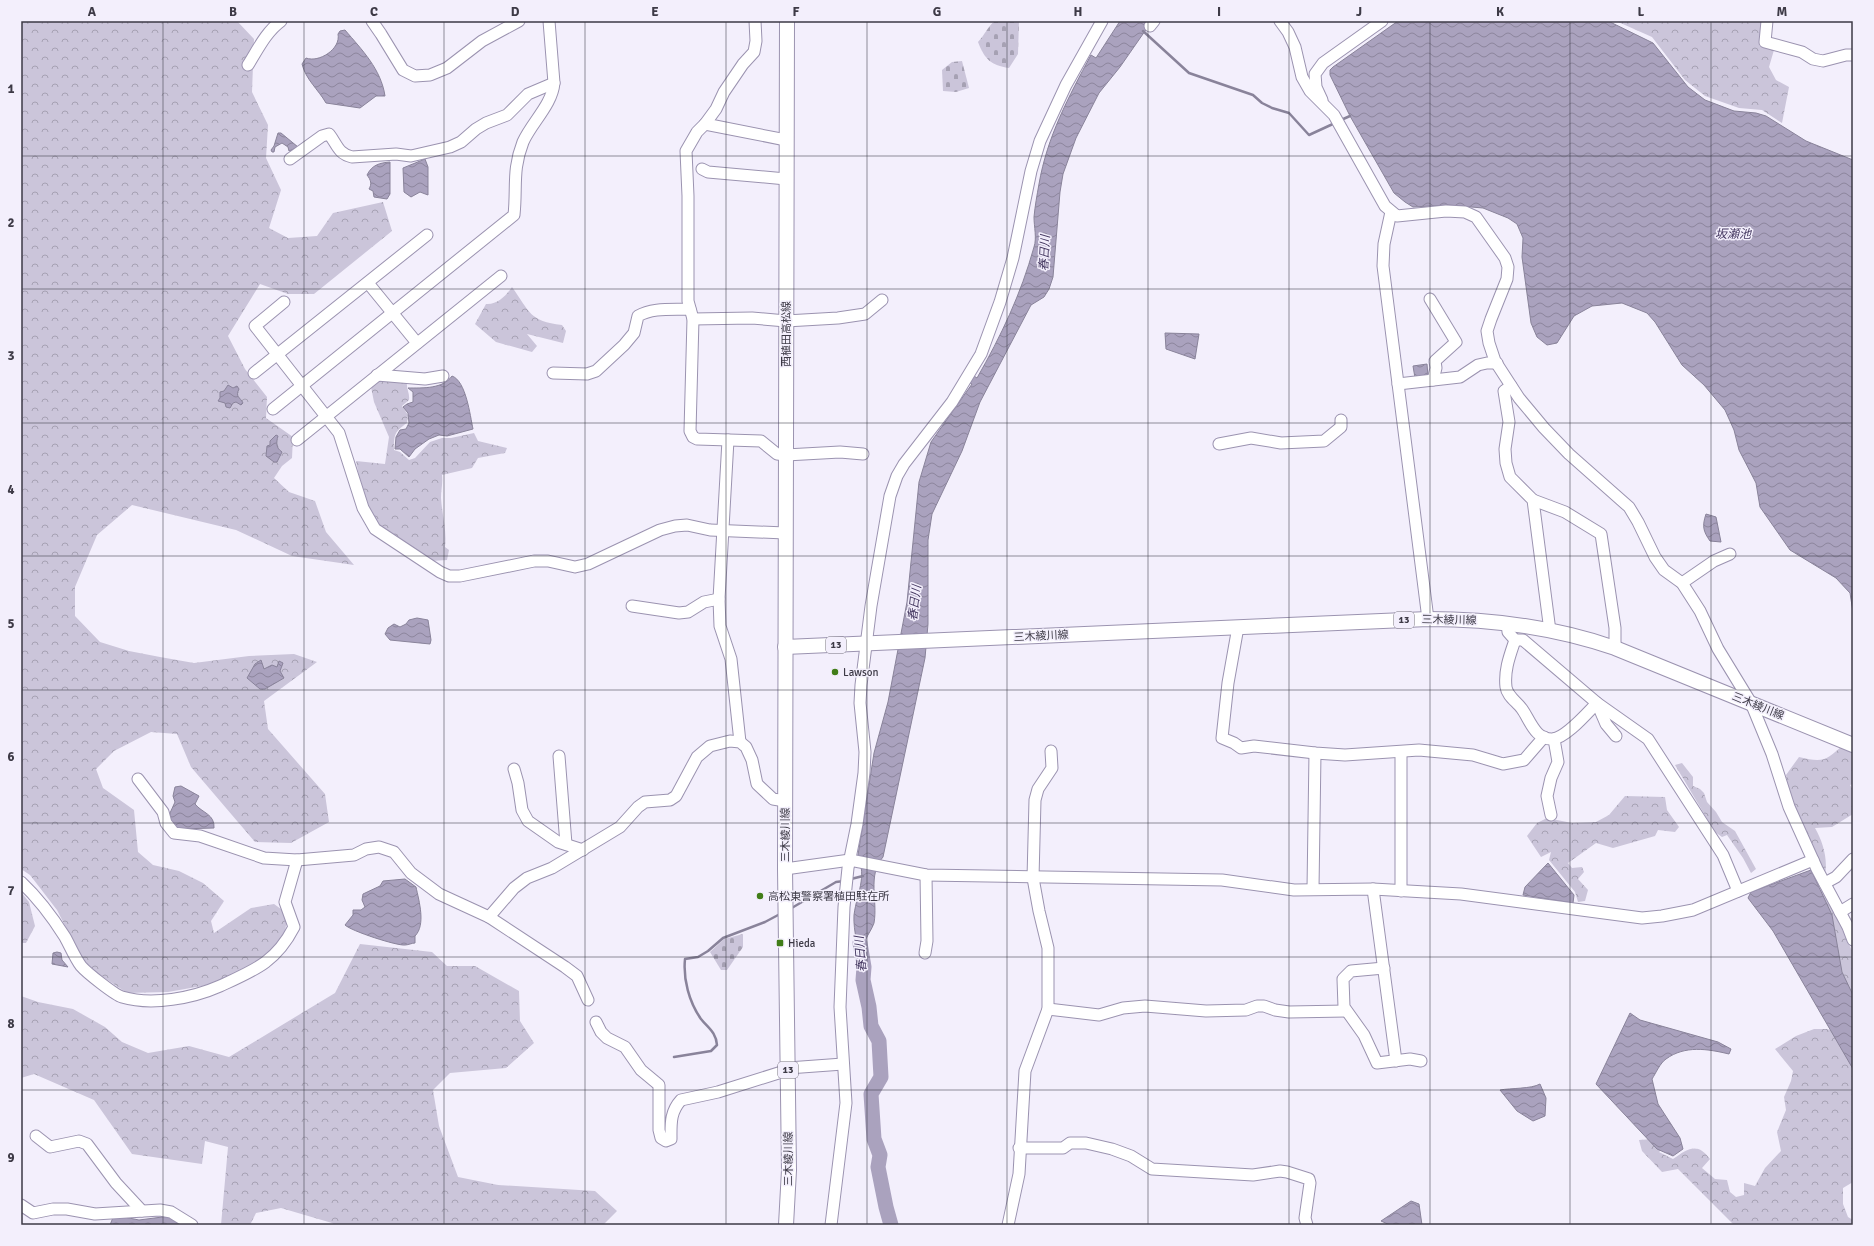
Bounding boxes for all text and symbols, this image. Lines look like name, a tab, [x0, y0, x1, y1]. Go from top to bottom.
text: A	[88, 4, 97, 20]
text: B	[229, 4, 237, 20]
text: C	[370, 4, 378, 20]
text: D	[511, 4, 520, 20]
text: E	[651, 4, 659, 20]
text: F	[793, 4, 800, 20]
text: G	[933, 4, 941, 20]
text: H	[1074, 4, 1082, 20]
text: I	[1217, 4, 1221, 20]
text: J	[1356, 4, 1362, 20]
text: K	[1496, 4, 1504, 20]
text: L	[1638, 4, 1645, 20]
text: M	[1777, 4, 1788, 20]
text: 1	[7, 81, 15, 97]
text: 2	[7, 215, 15, 231]
water label: 坂瀬池	[1715, 227, 1752, 242]
water label: 春日川	[1037, 233, 1054, 271]
street label: 西植田高松線	[780, 301, 793, 367]
text: 3	[7, 348, 15, 364]
text: 4	[7, 482, 15, 498]
water label: 春日川	[905, 582, 925, 622]
road number: 13	[1394, 612, 1414, 628]
street label: 三木綾川線	[1421, 613, 1477, 627]
text: 5	[7, 616, 15, 632]
street label: 三木綾川線	[1013, 628, 1069, 644]
road number: 13	[826, 637, 846, 653]
place label: Lawson	[843, 666, 879, 679]
marker: Lawson	[830, 667, 840, 677]
street label: 三木綾川線	[1730, 690, 1786, 722]
text: 6	[7, 749, 15, 765]
street label: 三木綾川線	[779, 808, 792, 863]
text: 7	[7, 883, 15, 899]
place label: 高松東警察署植田駐在所	[768, 890, 890, 903]
marker: 高松東警察署植田駐在所	[755, 891, 765, 901]
water label: 春日川	[852, 933, 870, 973]
place label: Hieda	[788, 937, 816, 950]
marker: Hieda	[775, 938, 785, 948]
text: 8	[7, 1016, 15, 1032]
road number: 13	[778, 1062, 798, 1078]
street label: 三木綾川線	[782, 1132, 795, 1187]
text: 9	[7, 1150, 15, 1166]

